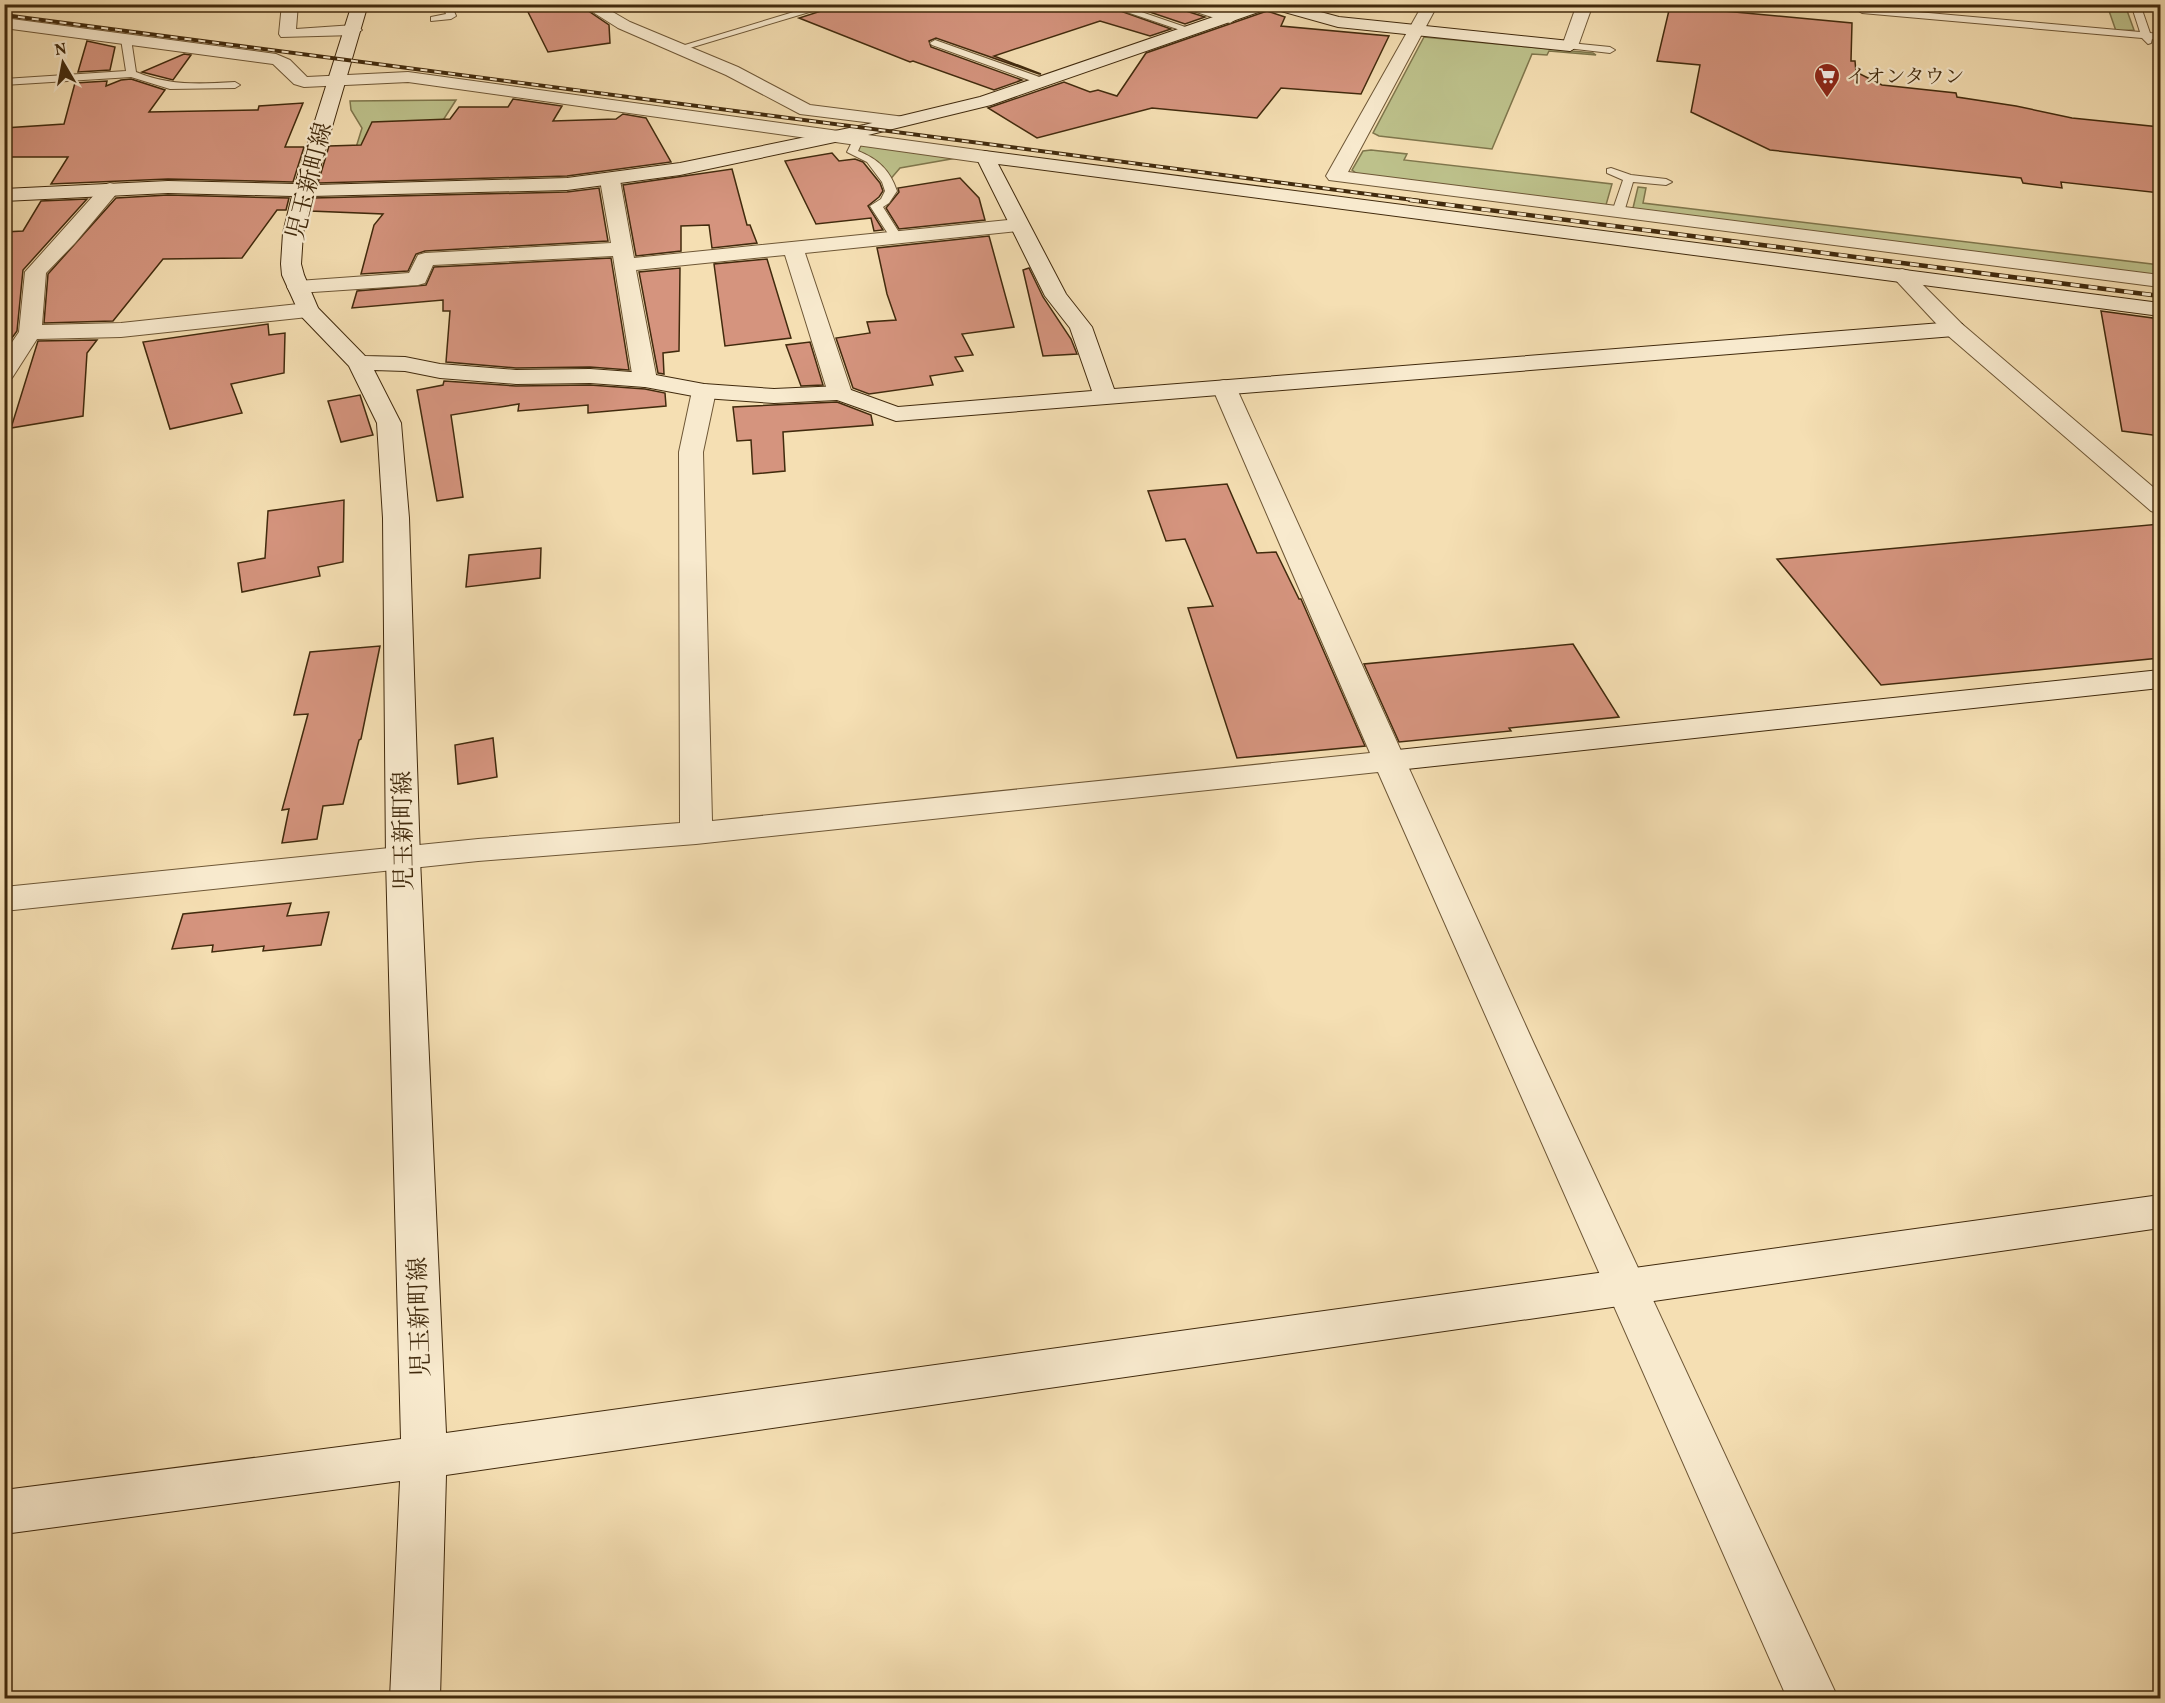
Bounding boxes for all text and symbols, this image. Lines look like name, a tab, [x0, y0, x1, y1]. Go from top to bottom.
north arrow	[33, 33, 93, 93]
text: N	[53, 38, 69, 62]
supermarket icon: イオンタウン	[1812, 61, 1842, 99]
place label: イオンタウン	[1846, 64, 1965, 92]
street label: 児玉新町線	[280, 119, 342, 244]
street label: 児玉新町線	[387, 771, 423, 891]
street label: 児玉新町線	[402, 1256, 440, 1377]

